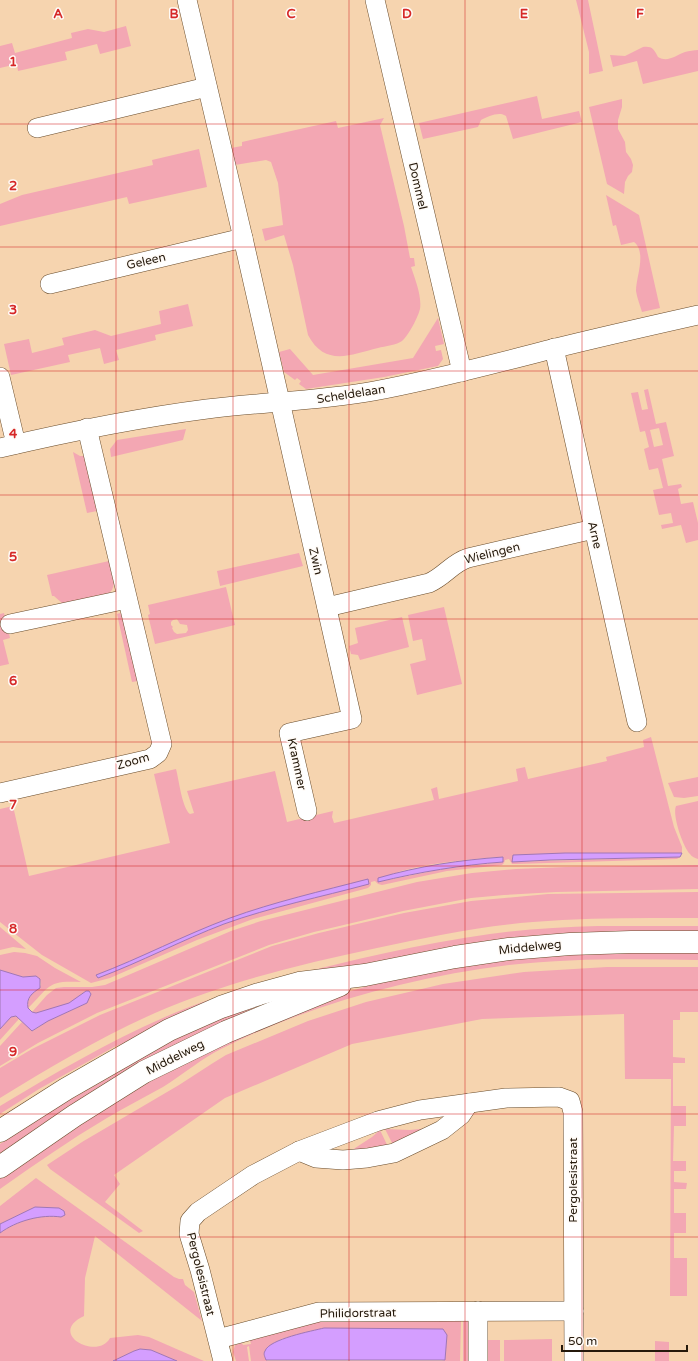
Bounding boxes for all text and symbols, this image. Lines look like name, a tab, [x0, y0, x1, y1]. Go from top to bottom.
text: A	[53, 6, 63, 22]
text: B	[169, 6, 179, 22]
text: C	[286, 6, 296, 22]
text: D	[402, 6, 412, 22]
text: E	[520, 6, 528, 22]
text: F	[636, 6, 644, 22]
text: 1	[9, 54, 17, 70]
street label: Dommel	[406, 161, 430, 211]
text: 2	[9, 178, 17, 194]
street label: Geleen	[125, 250, 167, 272]
text: 3	[9, 302, 17, 318]
street label: Scheldelaan	[316, 382, 386, 406]
text: 4	[9, 426, 18, 442]
street label: Arne	[585, 520, 605, 550]
street label: Wielingen	[463, 539, 521, 567]
street label: Zwin	[306, 546, 326, 576]
text: 5	[9, 549, 17, 565]
text: 6	[9, 673, 17, 689]
street label: Krammer	[285, 737, 309, 792]
street label: Zoom	[115, 750, 151, 772]
text: 7	[9, 797, 17, 813]
text: 8	[9, 921, 17, 937]
street label: Middelweg	[498, 937, 562, 957]
street label: Middelweg	[144, 1036, 206, 1078]
text: 9	[9, 1044, 17, 1060]
street label: Pergolesistraat	[566, 1137, 580, 1223]
street label: Pergolesistraat	[184, 1231, 218, 1317]
street label: Philidorstraat	[320, 1305, 397, 1321]
scale bar	[562, 1327, 687, 1353]
text: 50 m	[568, 1334, 597, 1348]

